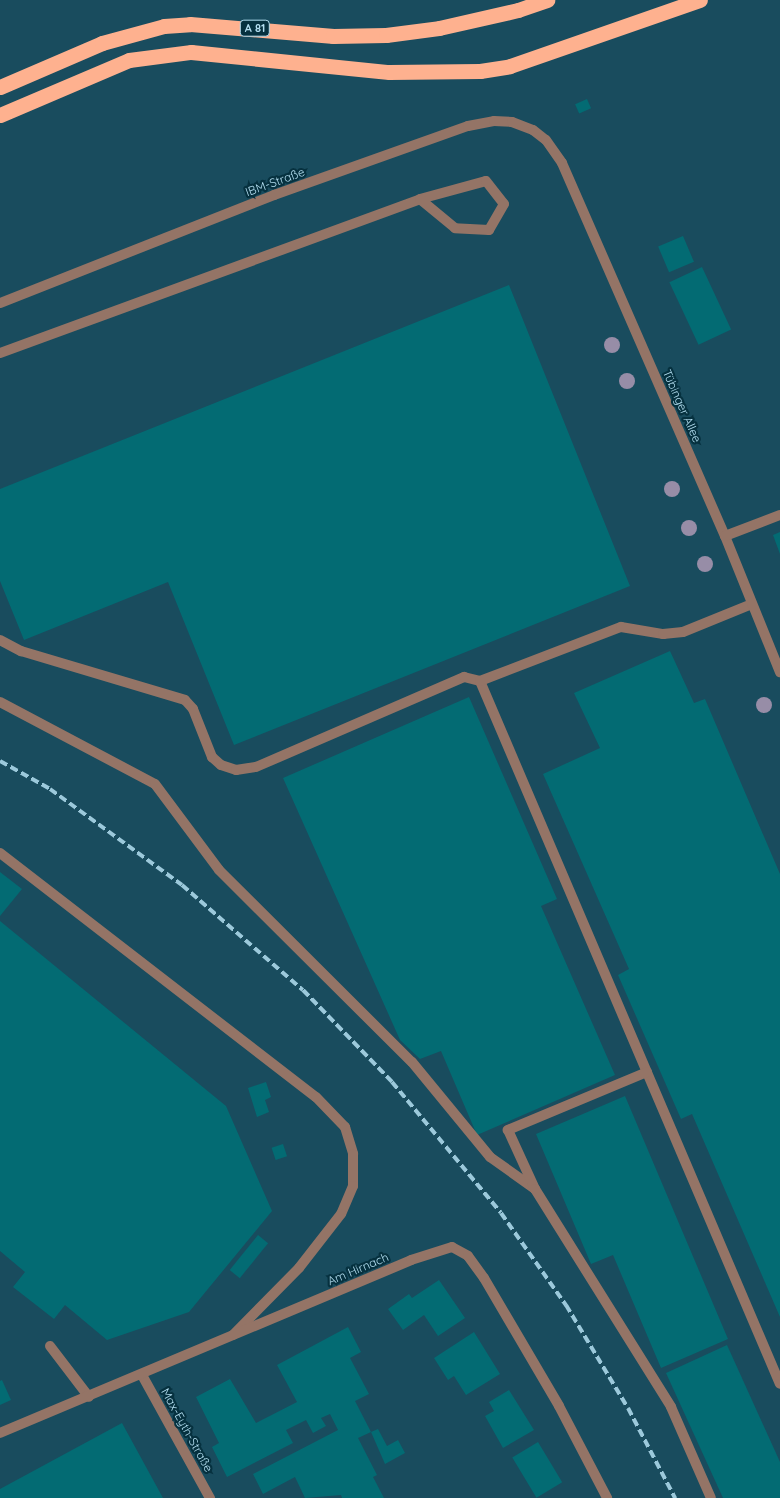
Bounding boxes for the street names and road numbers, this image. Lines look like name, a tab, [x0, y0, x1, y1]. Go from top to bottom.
road number: A 81	[239, 19, 271, 36]
street label: IBM-Straße	[243, 165, 307, 199]
street label: Tübinger Allee	[660, 367, 704, 445]
street label: Am Hirnach	[325, 1250, 391, 1288]
street label: Max-Eyth-Straße	[158, 1386, 216, 1474]

